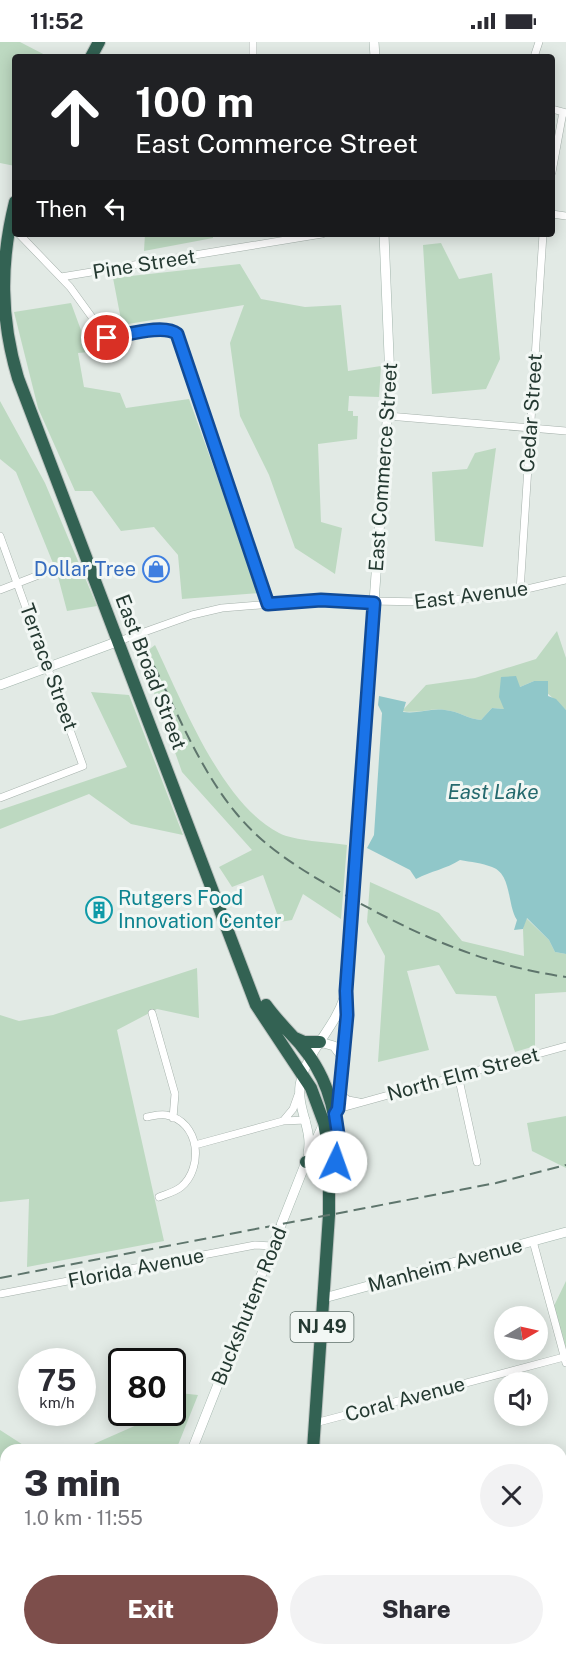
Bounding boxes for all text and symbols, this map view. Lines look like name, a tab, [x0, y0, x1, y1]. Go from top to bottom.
text: 11:52	[30, 8, 84, 34]
text: 100 m	[135, 77, 254, 126]
icon: ahead	[36, 78, 114, 156]
text: East Commerce Street	[135, 127, 418, 159]
icon: left	[99, 192, 132, 225]
text: Then	[36, 196, 87, 222]
street label: Pine Street	[91, 244, 197, 284]
pin	[81, 312, 132, 363]
icon: arrive	[90, 321, 123, 354]
street label: Cedar Street	[515, 353, 547, 473]
street label: East Commerce Street	[364, 362, 402, 572]
shop icon: Dollar Tree	[141, 554, 171, 584]
place label: Dollar Tree	[34, 557, 136, 581]
street label: East Avenue	[413, 576, 529, 614]
street label: East Broad Street	[110, 591, 192, 753]
street label: Terrace Street	[15, 600, 83, 734]
water label: East Lake	[447, 779, 539, 804]
place label: Rutgers Food Innovation Center	[118, 886, 282, 933]
building icon: Rutgers Food Innovation Center	[84, 895, 114, 925]
street label: North Elm Street	[384, 1042, 542, 1106]
position arrow	[304, 1130, 368, 1194]
street label: Buckshutem Road	[206, 1223, 292, 1389]
street label: Manheim Avenue	[365, 1233, 525, 1297]
street label: Florida Avenue	[66, 1243, 206, 1293]
north arrow	[494, 1306, 548, 1360]
map controls	[494, 1306, 548, 1426]
road number: NJ 49	[290, 1312, 354, 1342]
speed limit sign: 80	[108, 1348, 186, 1426]
text: 75	[37, 1362, 77, 1398]
street label: Coral Avenue	[342, 1371, 468, 1427]
button: sound	[494, 1372, 548, 1426]
text: km/h	[39, 1394, 75, 1411]
text: 3 min	[24, 1462, 121, 1504]
button: close	[480, 1464, 543, 1527]
text: 1.0 km · 11:55	[24, 1506, 143, 1530]
button: Exit	[24, 1575, 278, 1644]
button: Share	[290, 1575, 543, 1644]

